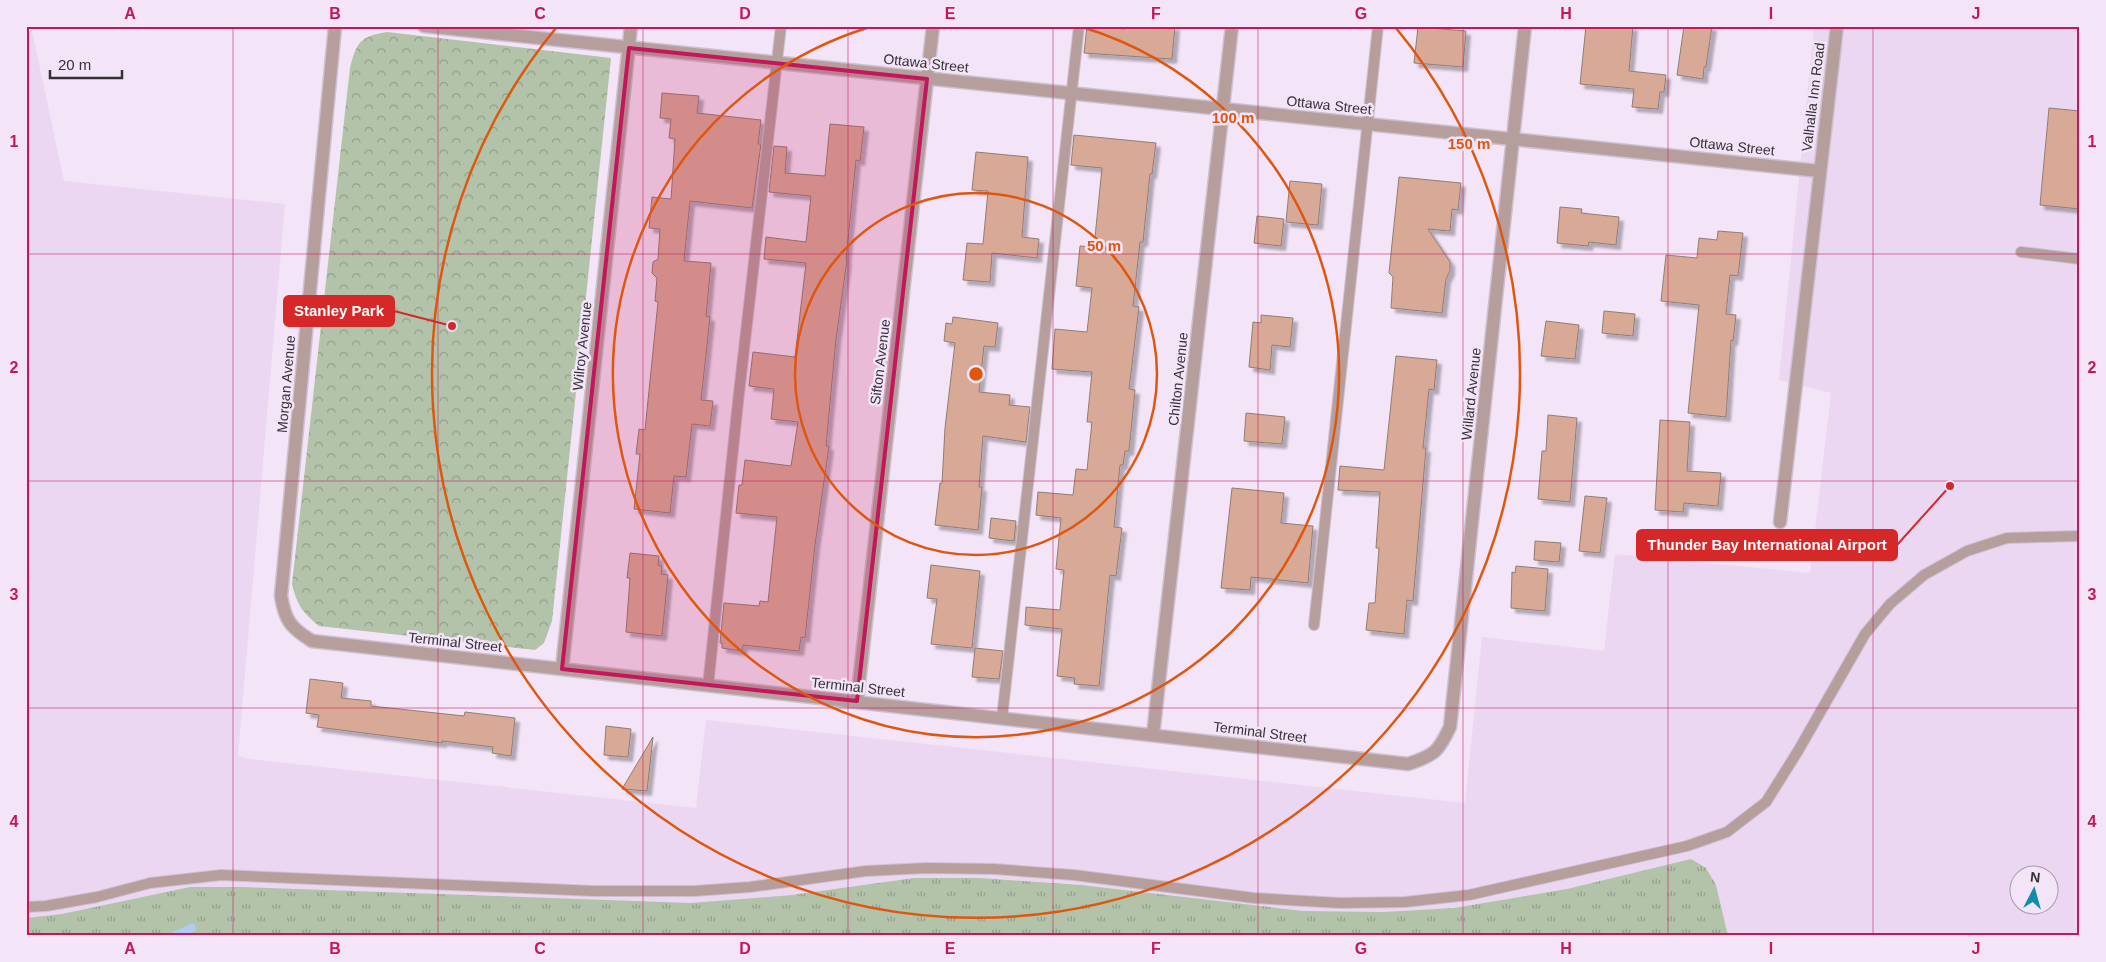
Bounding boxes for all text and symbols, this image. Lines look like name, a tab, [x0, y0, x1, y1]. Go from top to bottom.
text: A	[124, 5, 136, 22]
text: B	[329, 5, 341, 22]
text: C	[534, 5, 546, 22]
text: D	[739, 5, 751, 22]
text: E	[945, 5, 956, 22]
text: F	[1151, 5, 1161, 22]
text: G	[1355, 5, 1367, 22]
text: H	[1560, 5, 1572, 22]
text: I	[1769, 5, 1773, 22]
text: J	[1972, 5, 1980, 22]
street label: Valhalla Inn Road	[1798, 42, 1828, 152]
scale bar	[50, 48, 122, 80]
street label: Ottawa Street	[883, 51, 970, 75]
text: 20 m	[58, 56, 91, 73]
street label: Ottawa Street	[1286, 93, 1373, 117]
text: 100 m	[1212, 109, 1254, 126]
text: 1	[10, 133, 19, 150]
text: 1	[2088, 133, 2097, 150]
street label: Ottawa Street	[1689, 134, 1776, 158]
text: 150 m	[1448, 135, 1490, 152]
text: 50 m	[1087, 237, 1121, 254]
callout: Stanley Park	[284, 296, 394, 326]
street label: Wilroy Avenue	[569, 301, 595, 391]
text: Stanley Park	[294, 302, 385, 319]
street label: Sifton Avenue	[867, 318, 893, 406]
street label: Chilton Avenue	[1165, 331, 1191, 427]
street label: Morgan Avenue	[274, 334, 298, 433]
street label: Willard Avenue	[1458, 347, 1484, 441]
text: 2	[10, 359, 19, 376]
text: 2	[2088, 359, 2097, 376]
centre of rings	[967, 365, 985, 383]
callout: Thunder Bay International Airport	[1637, 530, 1897, 560]
text: Thunder Bay International Airport	[1647, 536, 1887, 553]
text: 3	[10, 586, 19, 603]
text: 3	[2088, 586, 2097, 603]
street label: Terminal Street	[407, 629, 503, 655]
street label: Terminal Street	[810, 674, 906, 700]
street label: Terminal Street	[1212, 718, 1308, 746]
text: 4	[10, 813, 19, 830]
text: 4	[2088, 813, 2097, 830]
north arrow	[2008, 864, 2058, 914]
text: N	[2029, 869, 2041, 886]
text: A	[124, 940, 136, 957]
text: B	[329, 940, 341, 957]
text: C	[534, 940, 546, 957]
text: D	[739, 940, 751, 957]
text: E	[945, 940, 956, 957]
text: F	[1151, 940, 1161, 957]
text: G	[1355, 940, 1367, 957]
text: H	[1560, 940, 1572, 957]
text: I	[1769, 940, 1773, 957]
text: J	[1972, 940, 1980, 957]

